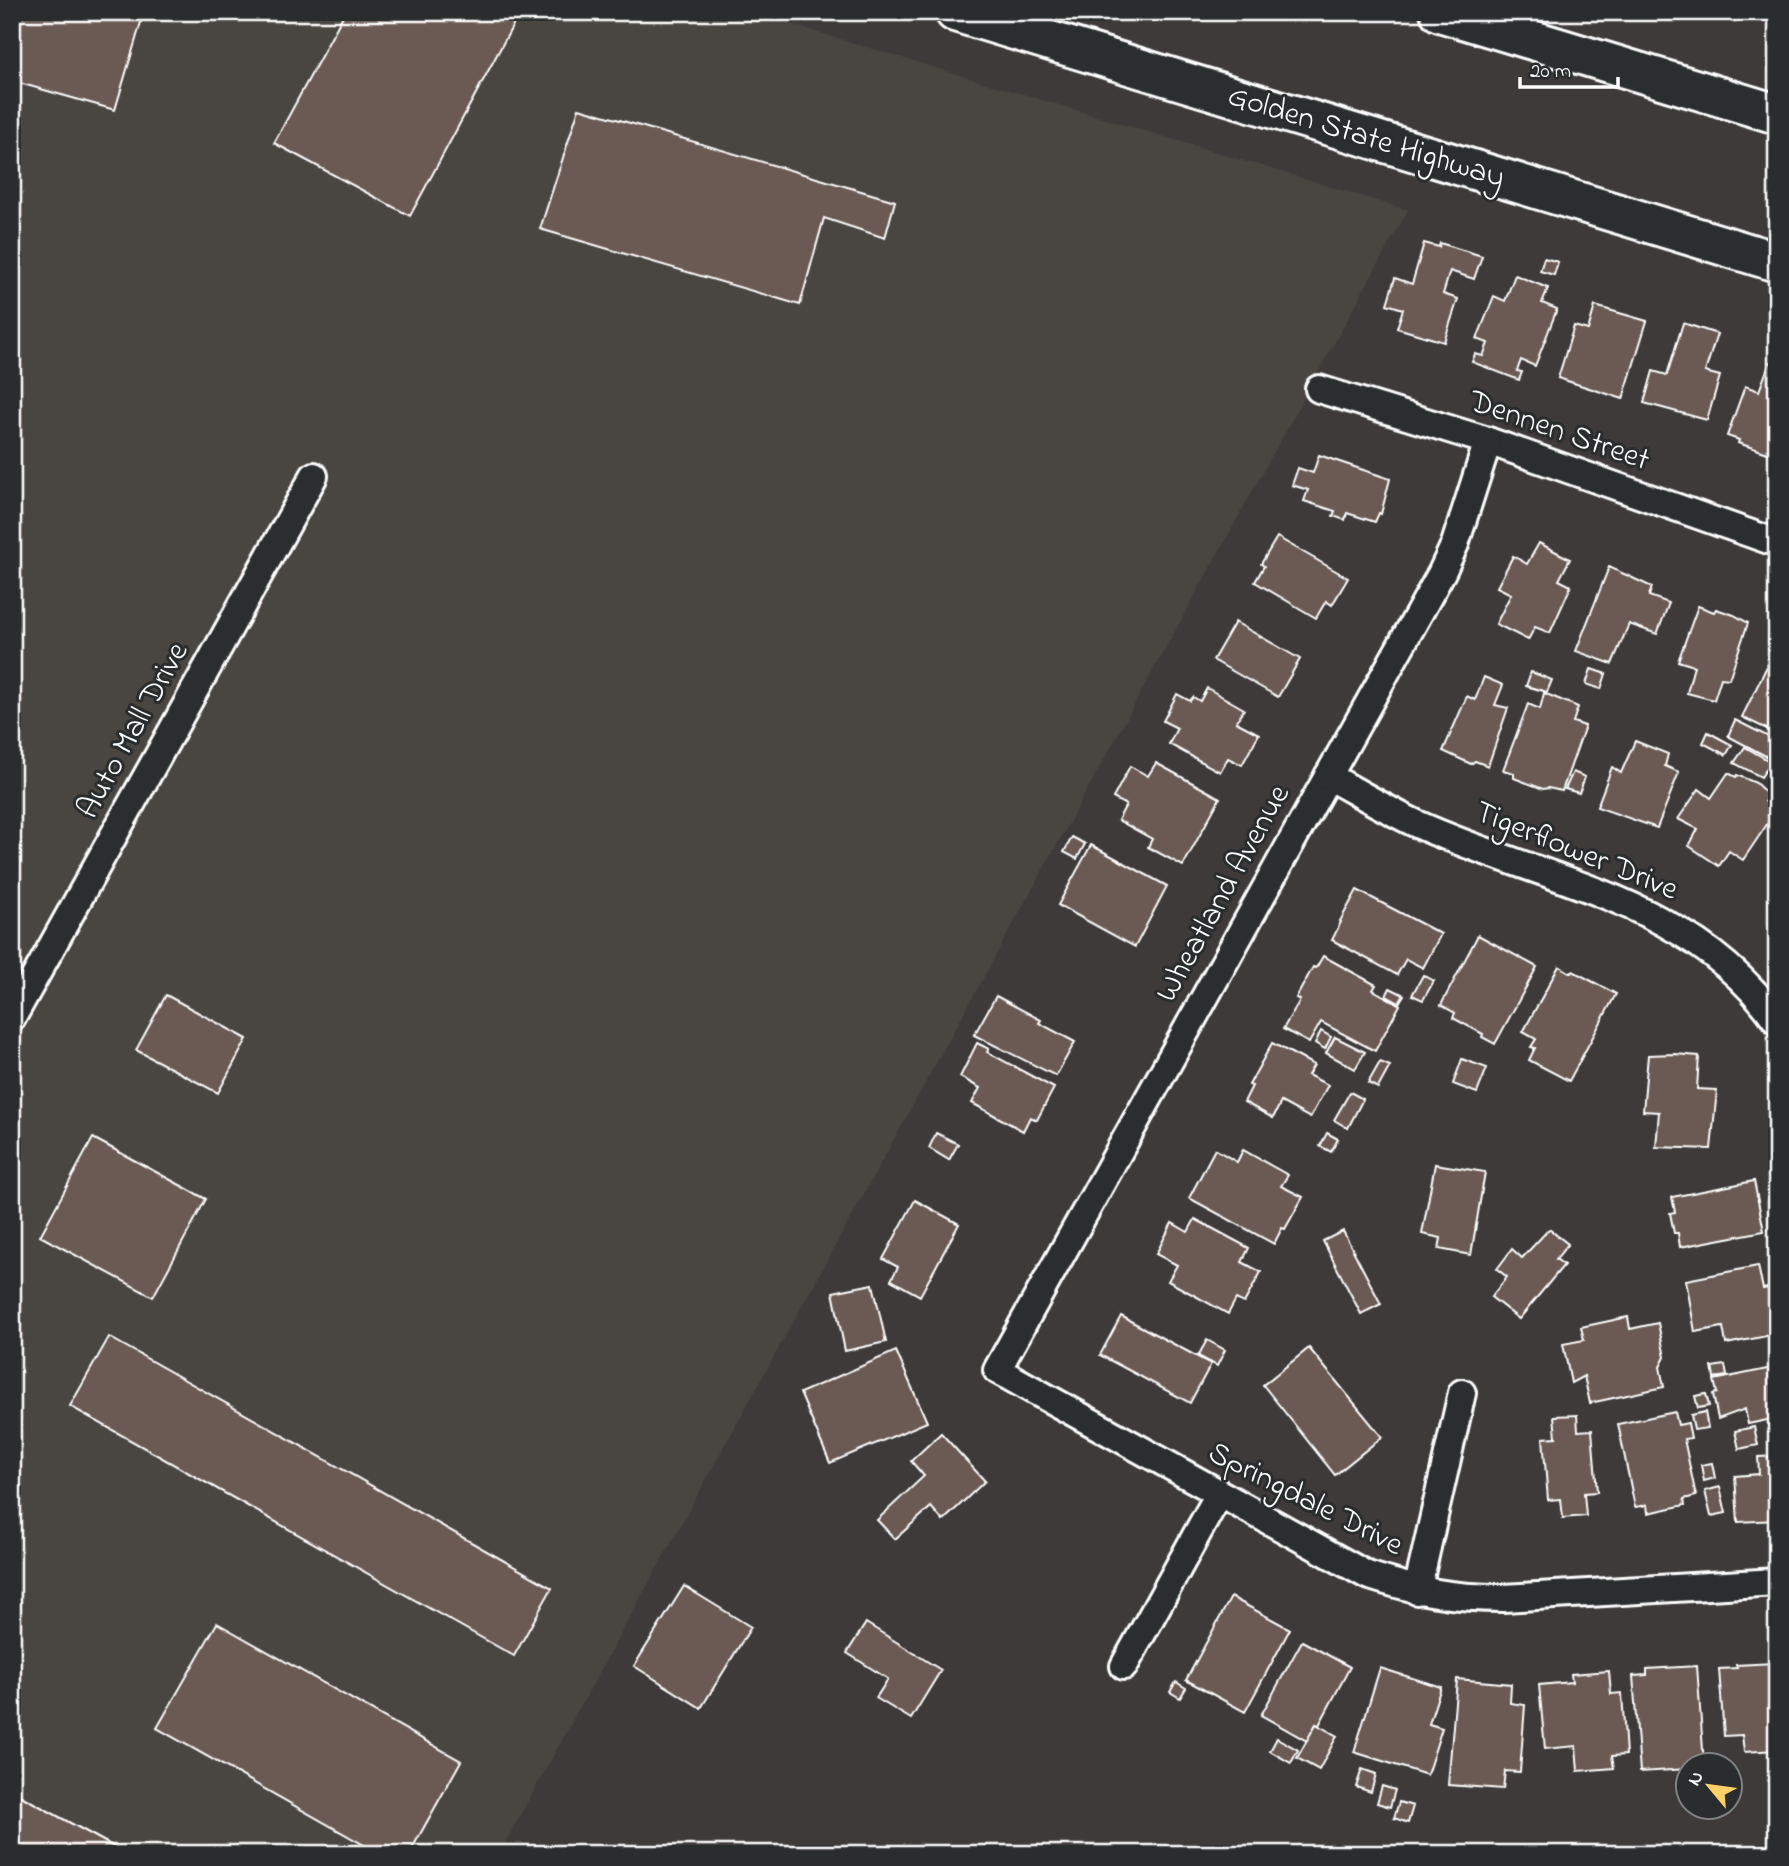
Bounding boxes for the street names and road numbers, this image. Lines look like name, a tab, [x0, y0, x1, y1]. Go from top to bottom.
street label: Golden State Highway	[1222, 73, 1510, 203]
street label: Dennen Street	[1461, 379, 1656, 485]
street label: Auto Mall Drive	[66, 633, 202, 828]
street label: Wheatland Avenue	[1145, 776, 1304, 1011]
street label: Tigerflower Drive	[1467, 790, 1685, 914]
street label: Springdale Drive	[1199, 1431, 1411, 1570]

